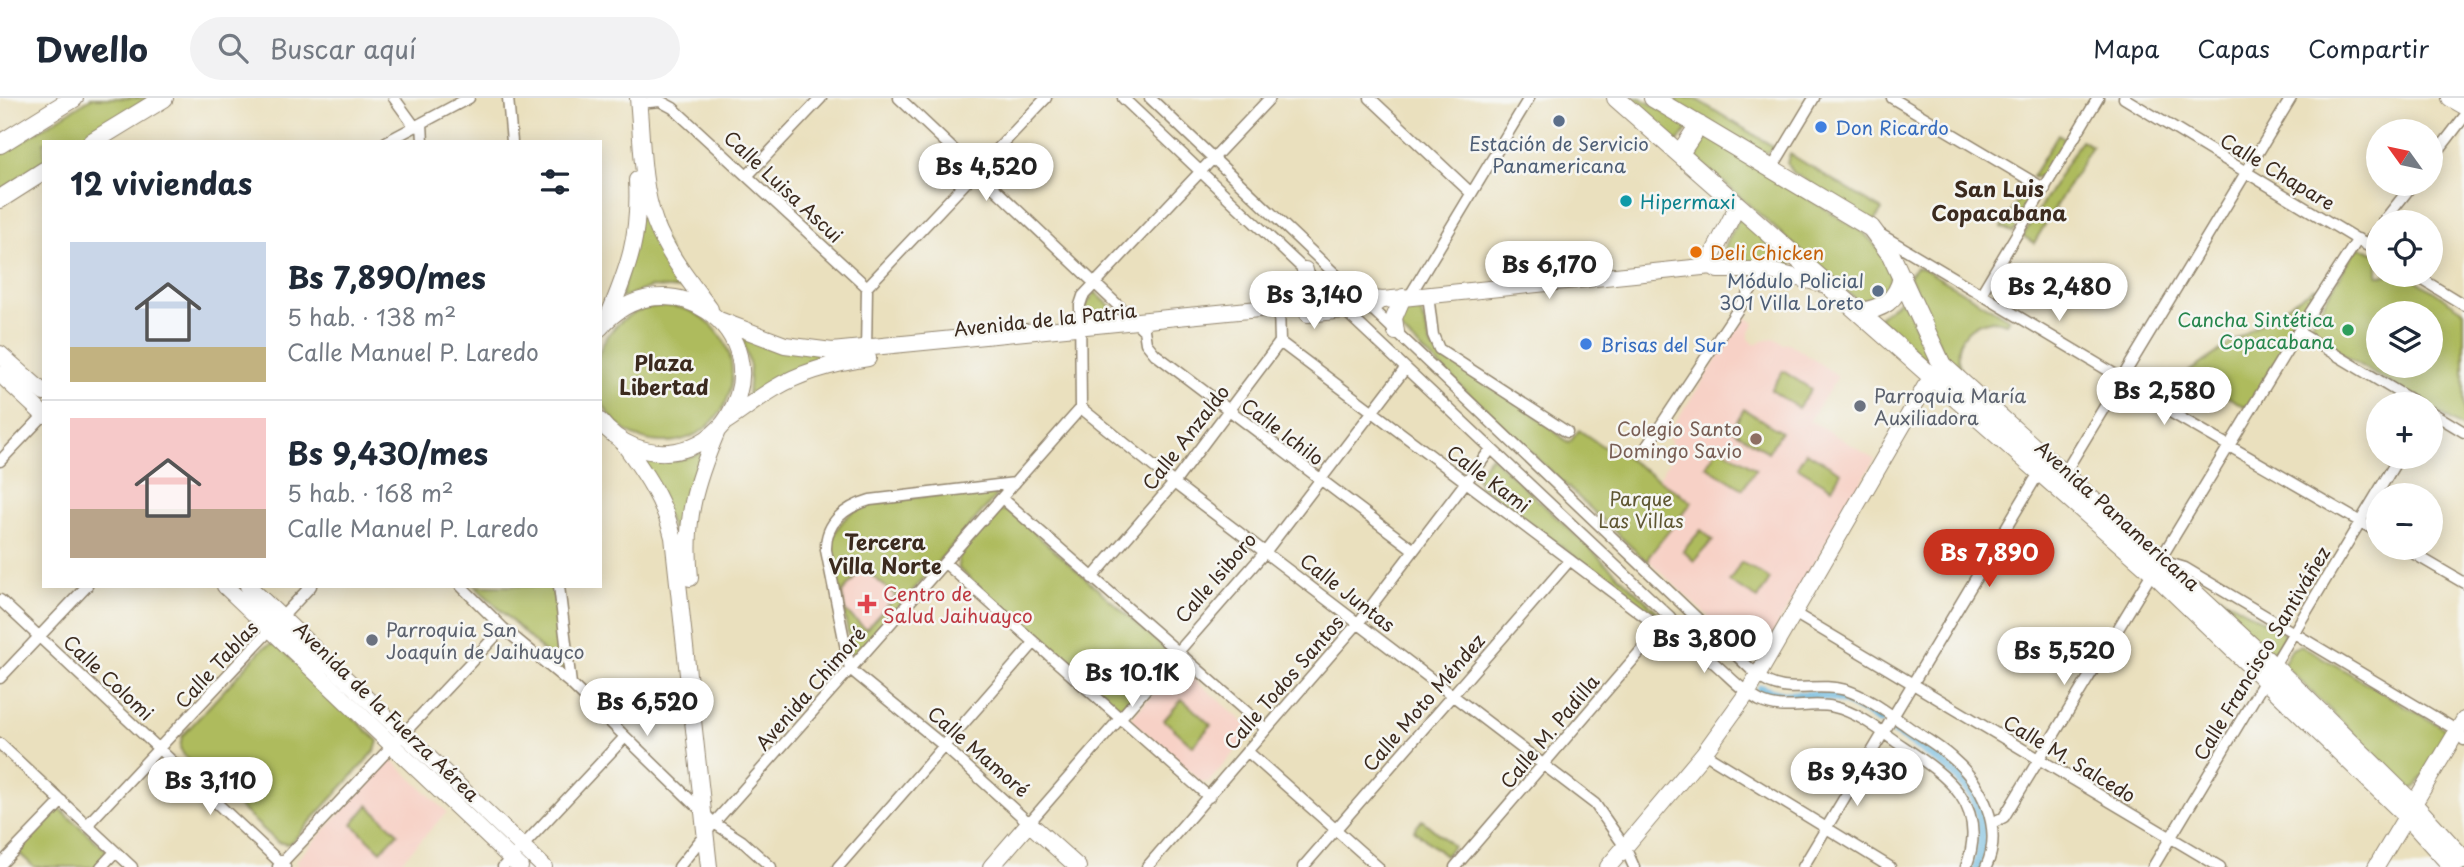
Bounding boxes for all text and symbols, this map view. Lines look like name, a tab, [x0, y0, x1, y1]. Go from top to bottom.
search box	[190, 17, 680, 80]
text: Dwello	[35, 23, 148, 73]
icon: search	[214, 29, 252, 67]
text: Buscar aquí	[270, 29, 416, 68]
text: Mapa	[2093, 30, 2159, 66]
text: Capas	[2197, 30, 2270, 66]
text: Compartir	[2308, 30, 2429, 66]
marker: Estación de Servicio Panamericana	[1551, 113, 1567, 129]
place label: Don Ricardo	[1835, 113, 1949, 141]
marker: Don Ricardo	[1813, 119, 1829, 135]
north arrow	[2366, 119, 2443, 196]
map controls	[2366, 119, 2443, 560]
street label: Calle Luisa Ascui	[718, 123, 850, 249]
street label: Calle Chapare	[2215, 126, 2341, 216]
place label: Estación de Servicio Panamericana	[1469, 129, 1649, 179]
pin: Bs 4,520	[914, 144, 1058, 203]
text: Bs 4,520	[935, 148, 1037, 183]
text: 12 viviendas	[70, 160, 252, 205]
icon: filters	[536, 163, 574, 201]
district label: San Luis Copacabana	[1931, 172, 2067, 228]
place label: Hipermaxi	[1640, 187, 1736, 215]
marker: Hipermaxi	[1618, 193, 1634, 209]
button: locate	[2366, 210, 2443, 287]
place label: Deli Chicken	[1710, 238, 1824, 266]
pin: Bs 6,170	[1477, 242, 1621, 301]
marker: Deli Chicken	[1688, 244, 1704, 260]
text: Bs 6,170	[1501, 246, 1597, 281]
text: Bs 7,890/mes	[287, 254, 486, 299]
pin: Bs 2,480	[1987, 264, 2131, 323]
place label: Módulo Policial 301 Villa Loreto	[1719, 266, 1864, 316]
text: Bs 2,480	[2007, 268, 2111, 303]
icon: home	[126, 270, 210, 354]
pin: Bs 3,140	[1242, 272, 1386, 331]
text: Bs 3,140	[1265, 276, 1363, 311]
marker: Módulo Policial 301 Villa Loreto	[1870, 283, 1886, 299]
street label: Avenida de la Patria	[952, 295, 1138, 343]
text: 5 hab. · 138 m²	[287, 299, 456, 334]
button: layers	[2366, 301, 2443, 378]
place label: Cancha Sintética Copacabana	[2177, 305, 2334, 355]
marker: Cancha Sintética Copacabana	[2340, 322, 2356, 338]
place label: Brisas del Sur	[1600, 330, 1726, 358]
text: Calle Manuel P. Laredo	[287, 334, 539, 369]
marker: Brisas del Sur	[1578, 336, 1594, 352]
district label: Plaza Libertad	[619, 346, 709, 402]
pin: Bs 2,580	[2092, 368, 2236, 427]
text: Bs 2,580	[2113, 372, 2215, 407]
street label: Calle Anzaldo	[1135, 378, 1235, 496]
place label: Parroquia María Auxiliadora	[1874, 381, 2026, 431]
street label: Calle Ichilo	[1236, 391, 1330, 471]
button: +	[2366, 392, 2443, 469]
marker: Parroquia María Auxiliadora	[1852, 398, 1868, 414]
place label: Colegio Santo Domingo Savio	[1608, 414, 1742, 464]
text: Bs 9,430/mes	[287, 430, 488, 475]
marker: Colegio Santo Domingo Savio	[1748, 431, 1764, 447]
street label: Avenida Panamericana	[2029, 433, 2207, 597]
street label: Calle Kami	[1441, 437, 1537, 519]
icon: home	[126, 446, 210, 530]
text: 5 hab. · 168 m²	[287, 475, 454, 510]
button: −	[2366, 483, 2443, 560]
park label: Parque Las Villas	[1598, 484, 1684, 534]
text: Calle Manuel P. Laredo	[287, 510, 539, 545]
district label: Tercera Villa Norte	[828, 525, 942, 581]
street label: Calle Isiboro	[1168, 526, 1262, 628]
pin: Bs 7,890	[1917, 530, 2061, 589]
text: Bs 7,890	[1939, 534, 2039, 569]
street label: Calle Francisco Santiváñez	[2186, 541, 2336, 765]
street label: Calle Juntas	[1295, 546, 1402, 638]
place label: Centro de Salud Jaihuayco	[883, 579, 1033, 629]
marker: Centro de Salud Jaihuayco	[857, 594, 877, 614]
street label: Calle Todos Santos	[1217, 609, 1349, 755]
street label: Calle Tablas	[168, 614, 264, 714]
street label: Avenida de la Fuerza Aérea	[288, 615, 486, 807]
place label: Parroquia San Joaquín de Jaihuayco	[386, 615, 584, 665]
pin: Bs 3,800	[1632, 616, 1776, 675]
street label: Avenida Chimoré	[748, 620, 872, 756]
text: Bs 3,800	[1652, 620, 1756, 655]
street label: Calle Moto Méndez	[1355, 627, 1491, 777]
street label: Calle Colomi	[58, 628, 160, 726]
pin: Bs 5,520	[1992, 628, 2136, 687]
marker: Parroquia San Joaquín de Jaihuayco	[364, 632, 380, 648]
text: Bs 5,520	[2013, 632, 2115, 667]
pin: Bs 10.1K	[1060, 650, 1204, 709]
text: Bs 10.1K	[1084, 654, 1180, 689]
street label: Calle M. Padilla	[1493, 668, 1605, 794]
pin: Bs 6,520	[575, 678, 719, 738]
text: Bs 6,520	[596, 683, 698, 718]
street label: Calle Mamoré	[922, 699, 1036, 803]
street label: Calle M. Salcedo	[1999, 707, 2141, 809]
pin: Bs 9,430	[1785, 748, 1929, 808]
text: Bs 9,430	[1807, 753, 1907, 788]
pin: Bs 3,110	[138, 758, 282, 817]
text: Bs 3,110	[164, 762, 256, 797]

